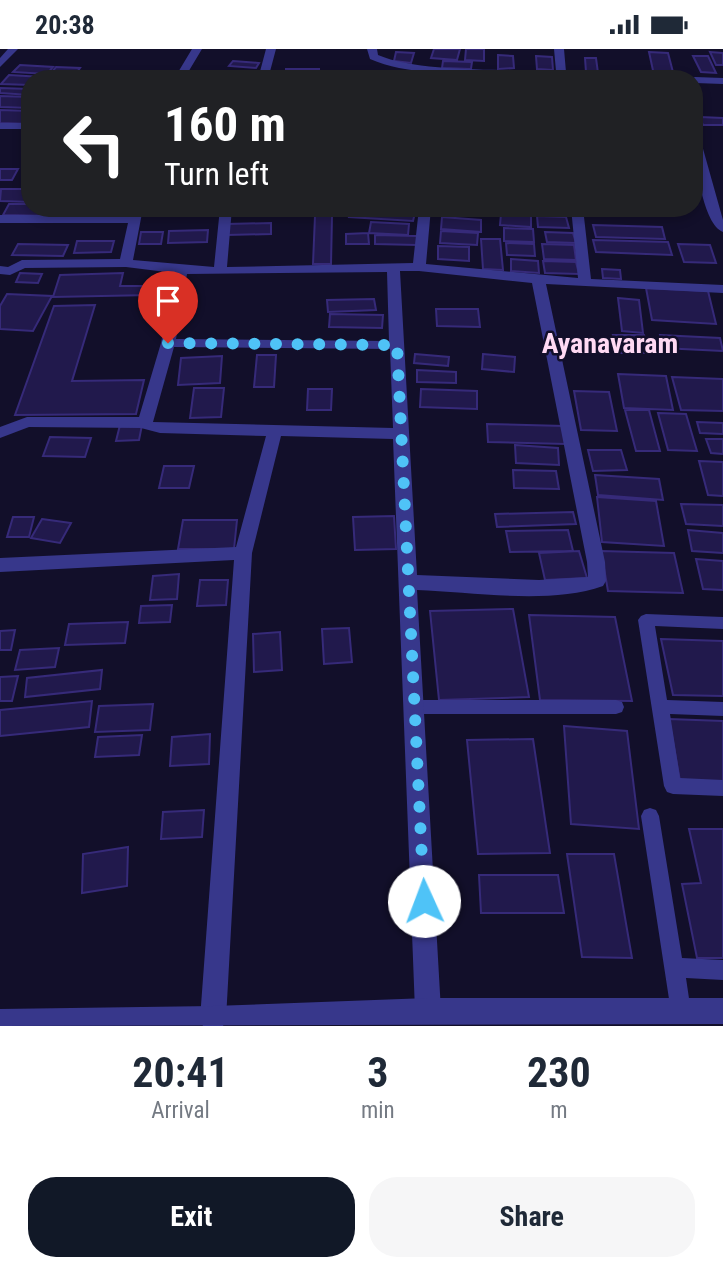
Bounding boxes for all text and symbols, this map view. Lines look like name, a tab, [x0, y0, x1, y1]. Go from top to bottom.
text: 20:38	[35, 10, 95, 40]
text: 160 m	[164, 96, 286, 153]
icon: left	[49, 98, 140, 189]
text: Turn left	[164, 155, 269, 193]
pin	[138, 271, 198, 343]
icon: arrive	[149, 282, 187, 320]
district label: Ayanavaram	[542, 327, 678, 360]
position arrow	[387, 864, 461, 938]
text: 20:41	[132, 1048, 229, 1097]
text: 3	[367, 1048, 388, 1097]
text: 230	[527, 1048, 591, 1097]
text: Arrival	[151, 1097, 210, 1124]
text: min	[361, 1097, 395, 1124]
text: m	[550, 1097, 567, 1124]
button: Exit	[28, 1177, 355, 1257]
button: Share	[369, 1177, 695, 1257]

